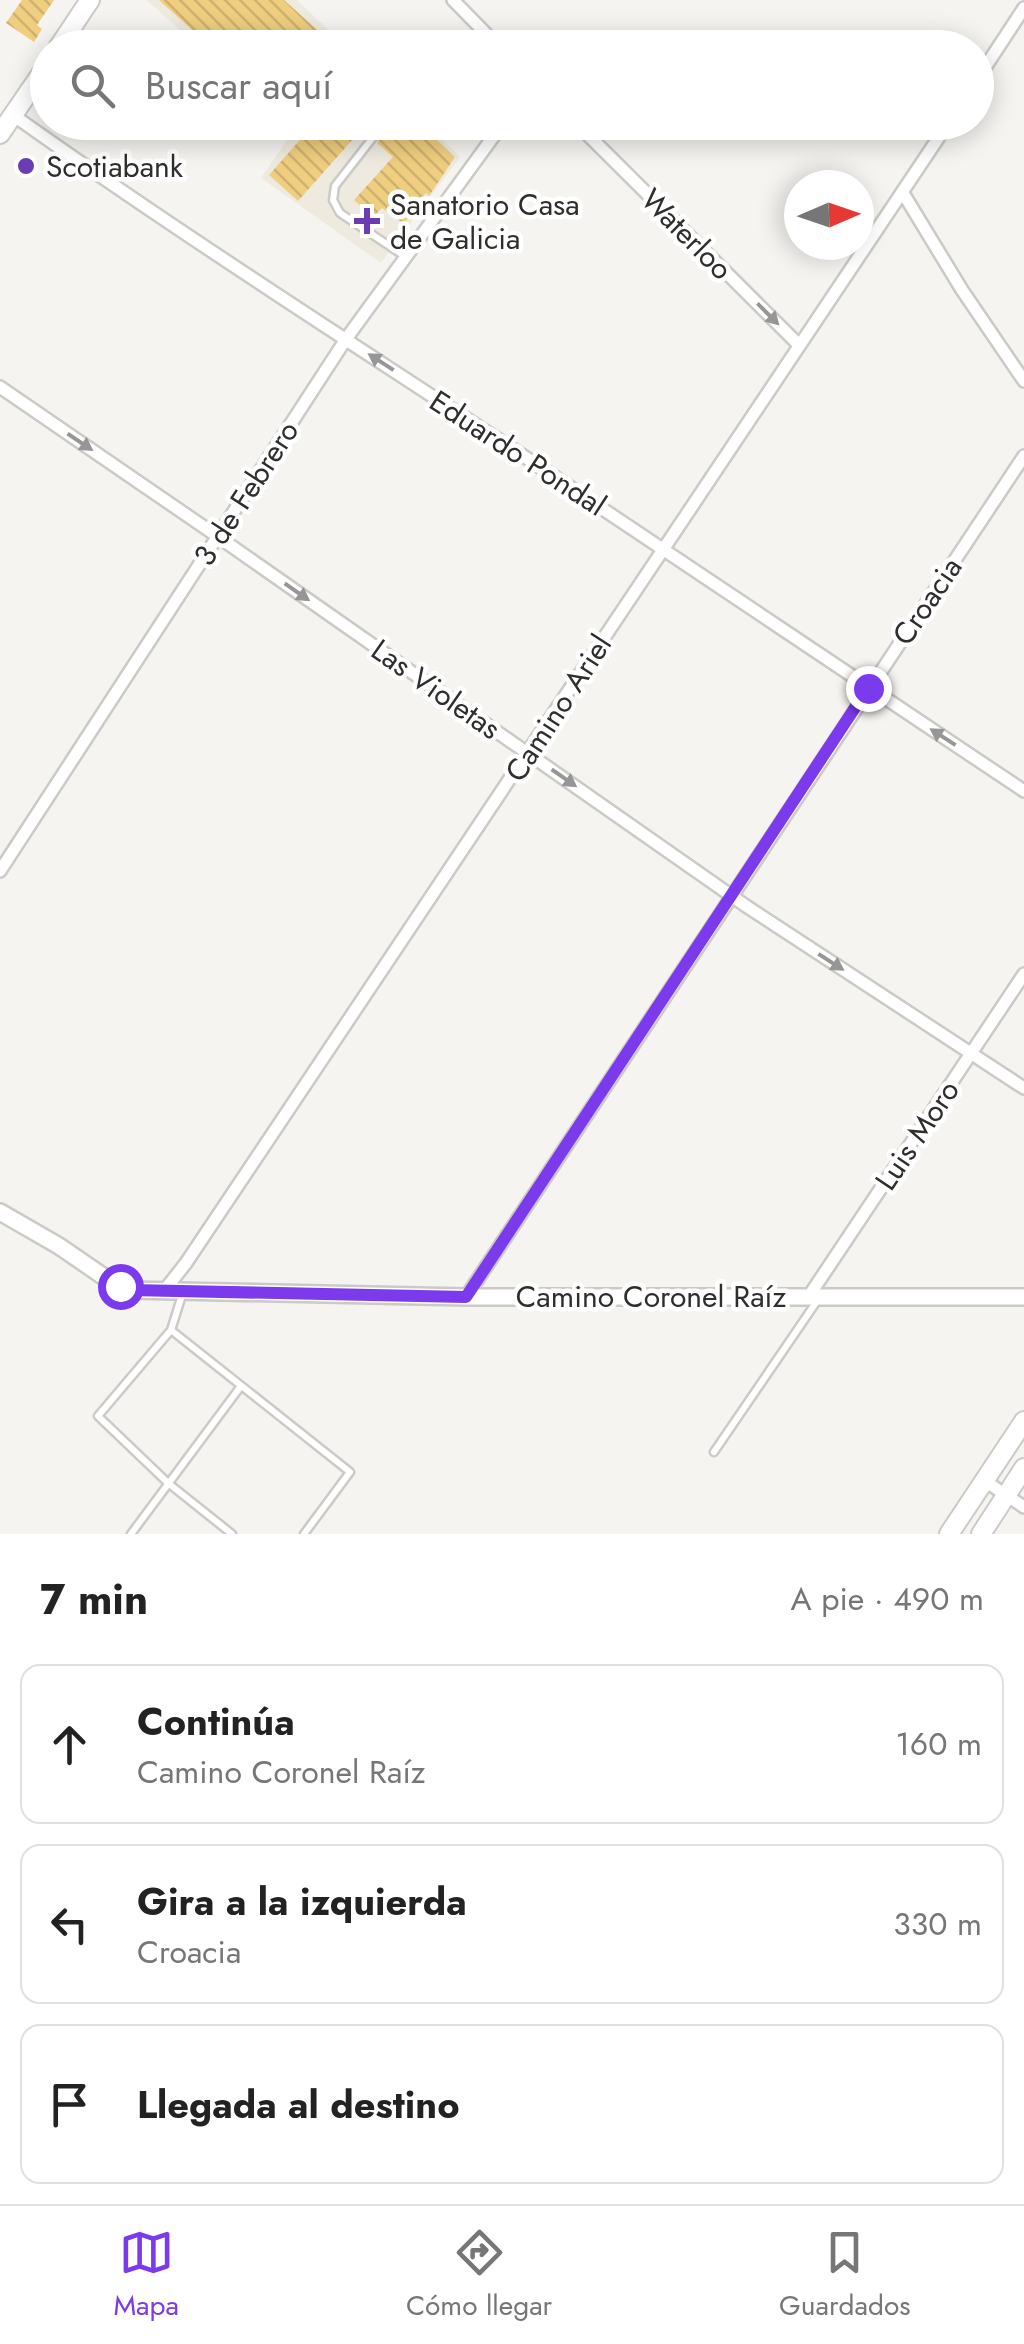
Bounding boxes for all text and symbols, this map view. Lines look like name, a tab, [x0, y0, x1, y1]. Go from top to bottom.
search box	[30, 30, 994, 140]
icon: search	[65, 58, 120, 113]
text: Buscar aquí	[145, 58, 332, 113]
place label: Scotiabank	[46, 145, 184, 188]
marker: Scotiabank	[15, 155, 37, 177]
north arrow	[784, 170, 874, 260]
street label: Waterloo	[632, 179, 742, 289]
place label: Sanatorio Casa de Galicia	[390, 183, 580, 260]
marker: Sanatorio Casa de Galicia	[354, 208, 380, 234]
one-way arrow	[756, 302, 779, 326]
one-way arrow	[367, 354, 395, 372]
street label: Eduardo Pondal	[421, 380, 615, 526]
street label: 3 de Febrero	[183, 412, 309, 574]
one-way arrow	[67, 432, 94, 451]
street label: Croacia	[882, 548, 972, 654]
one-way arrow	[284, 582, 311, 601]
street label: Camino Ariel	[494, 626, 622, 790]
street label: Las Violetas	[363, 629, 509, 749]
route end	[846, 666, 892, 712]
one-way arrow	[929, 728, 956, 747]
one-way arrow	[550, 768, 577, 787]
one-way arrow	[818, 953, 845, 971]
street label: Luis Moro	[864, 1071, 970, 1199]
route start	[98, 1264, 144, 1310]
street label: Camino Coronel Raíz	[516, 1275, 786, 1318]
text: 7 min	[40, 1569, 148, 1630]
text: A pie · 490 m	[791, 1576, 984, 1622]
text: Continúa	[137, 1694, 295, 1749]
icon: ahead	[42, 1717, 97, 1772]
text: 160 m	[895, 1721, 982, 1767]
text: Camino Coronel Raíz	[137, 1749, 425, 1795]
text: Gira a la izquierda	[137, 1874, 467, 1929]
icon: left	[42, 1897, 97, 1952]
text: 330 m	[893, 1901, 982, 1947]
text: Croacia	[137, 1929, 241, 1975]
icon: arrive	[42, 2077, 97, 2132]
text: Llegada al destino	[137, 2077, 460, 2132]
tab: Mapa	[113, 2225, 179, 2326]
tab: Cómo llegar	[406, 2225, 552, 2326]
tab: Guardados	[779, 2225, 911, 2326]

